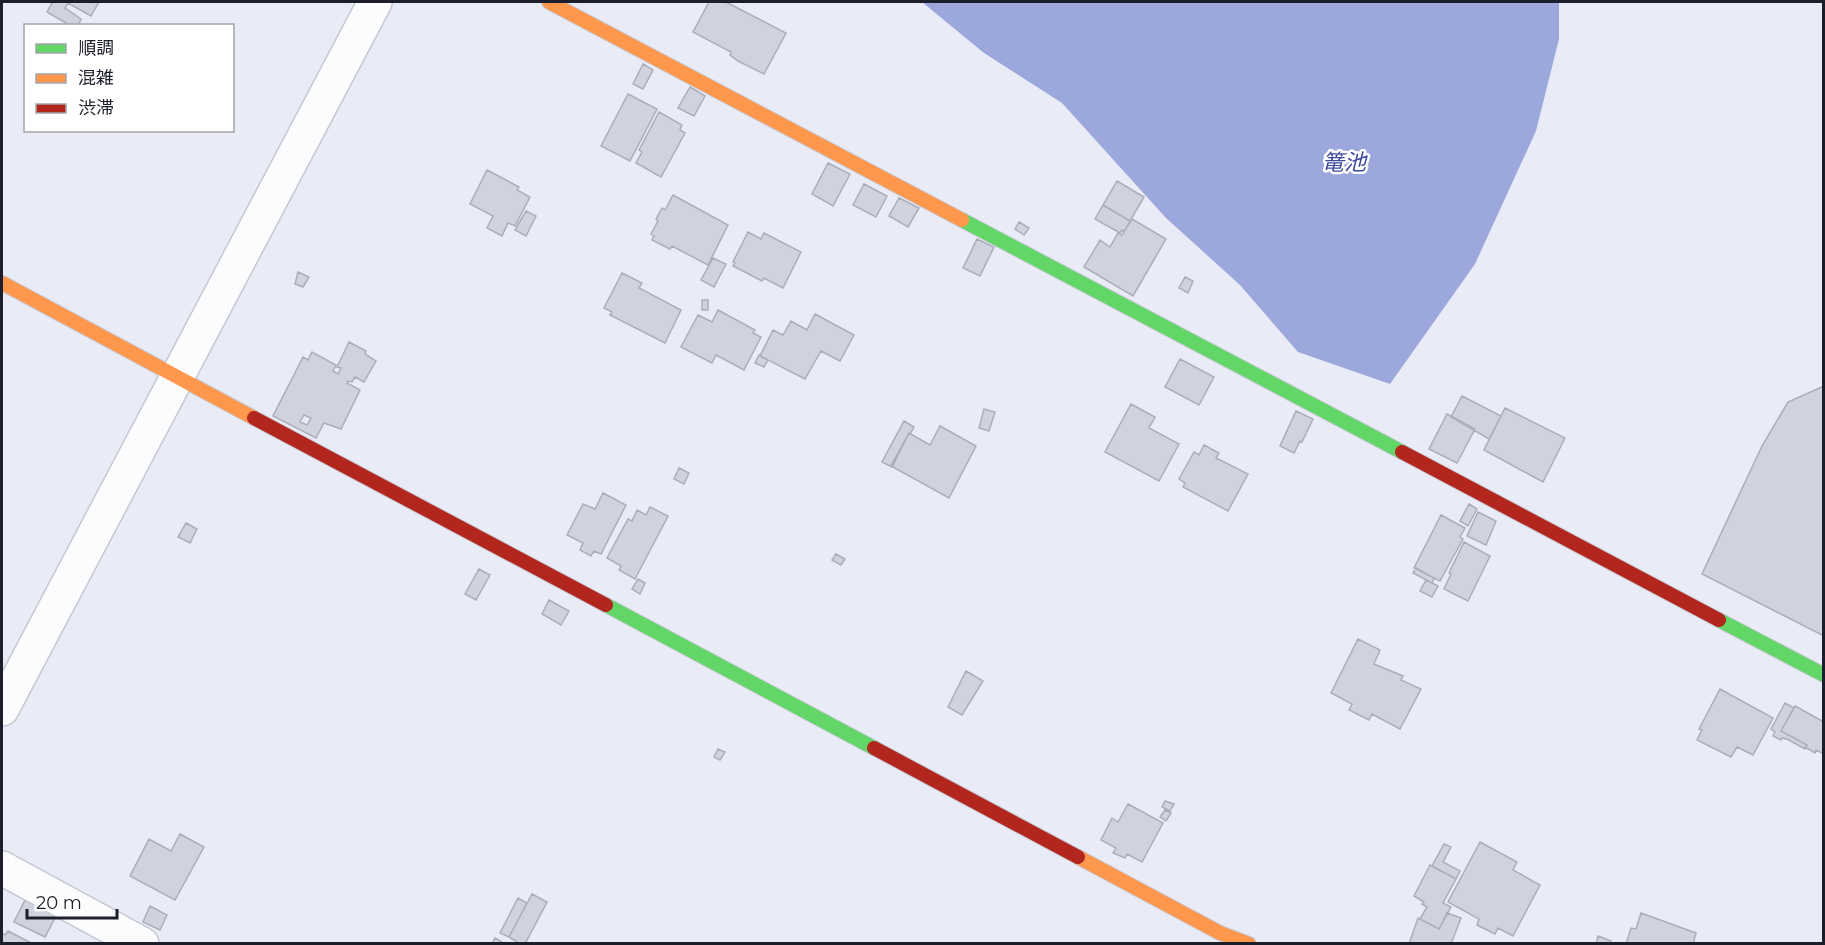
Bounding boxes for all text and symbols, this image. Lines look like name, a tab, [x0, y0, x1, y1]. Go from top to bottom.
legend	[24, 24, 234, 132]
text: 順調	[78, 37, 114, 59]
text: 混雑	[78, 67, 114, 89]
text: 渋滞	[78, 97, 114, 119]
water label: 篭池	[1322, 149, 1368, 176]
scale bar	[27, 882, 117, 920]
text: 20 m	[36, 892, 82, 914]

